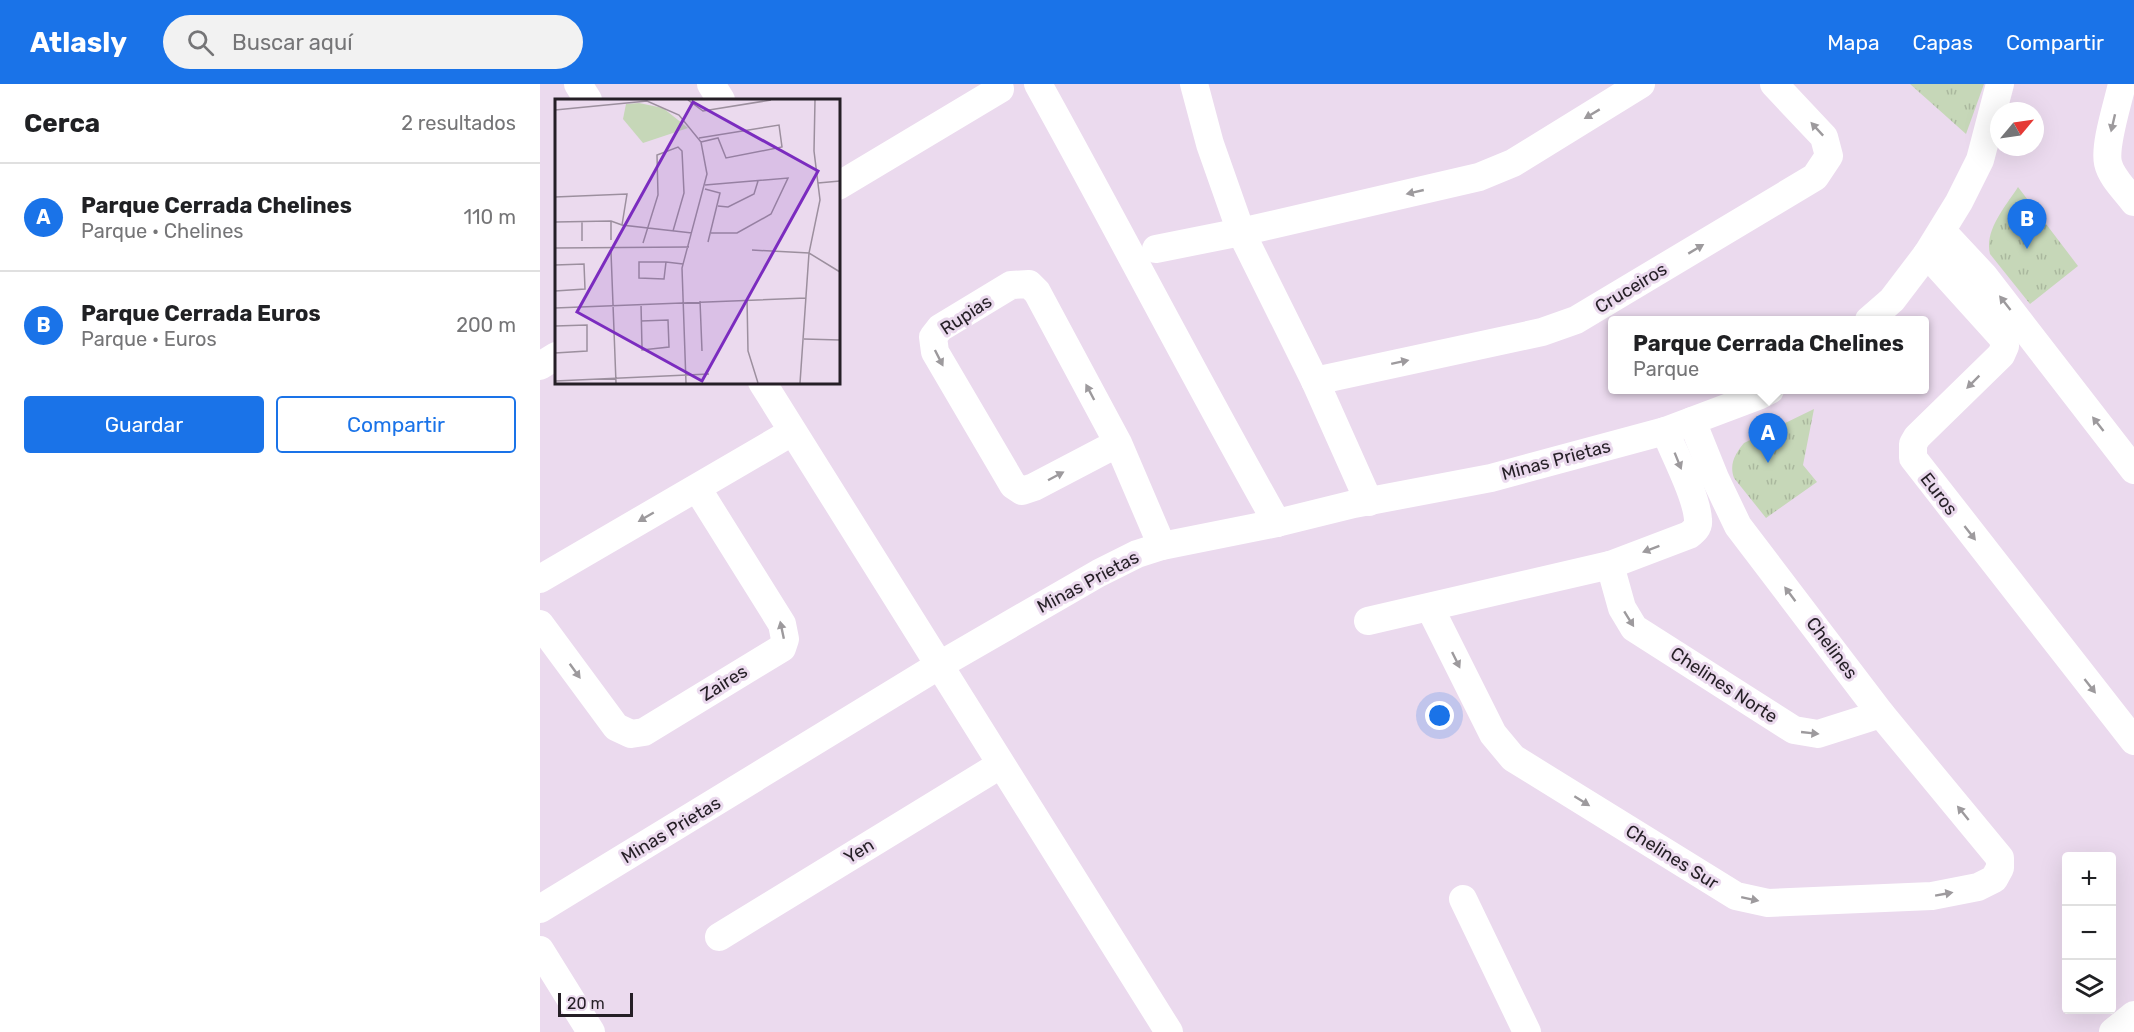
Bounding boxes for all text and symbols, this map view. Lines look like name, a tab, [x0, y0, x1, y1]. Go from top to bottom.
search box	[163, 15, 583, 69]
text: Atlasly	[30, 26, 127, 59]
icon: search	[184, 26, 217, 59]
text: Buscar aquí	[232, 29, 352, 56]
text: Mapa	[1827, 30, 1880, 55]
text: Capas	[1913, 30, 1973, 55]
text: Compartir	[2006, 30, 2104, 55]
inset map	[555, 99, 840, 384]
north arrow	[1990, 102, 2044, 156]
text: Cerca	[24, 108, 100, 139]
one-way arrow	[1583, 109, 1600, 120]
text: 2 resultados	[401, 111, 516, 135]
one-way arrow	[2108, 114, 2118, 132]
one-way arrow	[1810, 122, 1824, 136]
one-way arrow	[1405, 187, 1424, 197]
text: Parque Cerrada Chelines	[81, 192, 352, 219]
pin: B	[2008, 200, 2046, 249]
text: A	[36, 205, 51, 229]
text: 110 m	[464, 205, 516, 229]
text: Parque · Chelines	[81, 219, 244, 243]
one-way arrow	[1688, 243, 1704, 254]
street label: Cruceiros	[1591, 258, 1671, 318]
street label: Rupias	[936, 290, 996, 340]
one-way arrow	[1998, 295, 2011, 311]
text: Parque Cerrada Euros	[81, 300, 321, 327]
text: B	[36, 313, 51, 337]
text: 200 m	[456, 313, 516, 337]
popup	[1608, 316, 1929, 394]
text: Parque · Euros	[81, 327, 217, 351]
text: Parque Cerrada Chelines	[1633, 330, 1904, 357]
one-way arrow	[934, 349, 944, 367]
one-way arrow	[1391, 357, 1410, 366]
text: Parque	[1633, 357, 1699, 381]
one-way arrow	[1967, 375, 1981, 389]
one-way arrow	[1085, 383, 1095, 400]
button: Guardar	[24, 396, 264, 453]
button: Compartir	[276, 396, 516, 453]
pin: A	[1748, 414, 1788, 463]
one-way arrow	[2091, 416, 2104, 432]
street label: Minas Prietas	[1499, 435, 1613, 485]
one-way arrow	[1673, 452, 1683, 470]
street label: Euros	[1916, 468, 1962, 520]
one-way arrow	[1047, 471, 1065, 481]
one-way arrow	[637, 512, 654, 522]
one-way arrow	[1963, 525, 1975, 540]
one-way arrow	[1642, 545, 1660, 555]
street label: Minas Prietas	[1033, 546, 1143, 618]
one-way arrow	[1784, 586, 1796, 602]
one-way arrow	[1624, 611, 1635, 627]
street label: Chelines	[1802, 613, 1862, 683]
one-way arrow	[777, 621, 786, 640]
street label: Chelines Norte	[1666, 642, 1782, 728]
one-way arrow	[1451, 652, 1461, 669]
street label: Zaires	[697, 660, 751, 706]
one-way arrow	[568, 663, 580, 678]
one-way arrow	[2084, 678, 2097, 694]
your location	[1425, 701, 1454, 730]
one-way arrow	[1801, 728, 1820, 737]
street label: Minas Prietas	[617, 792, 725, 868]
one-way arrow	[1574, 795, 1590, 806]
one-way arrow	[1956, 805, 1969, 821]
street label: Chelines Sur	[1622, 820, 1723, 894]
street label: Yen	[840, 834, 878, 868]
map controls	[2062, 852, 2116, 1014]
button: +	[2062, 852, 2116, 906]
one-way arrow	[1934, 889, 1953, 898]
one-way arrow	[1740, 895, 1759, 904]
button: −	[2062, 906, 2116, 960]
button: layers	[2062, 960, 2116, 1014]
scale bar	[558, 990, 633, 1018]
text: 20 m	[567, 994, 605, 1013]

